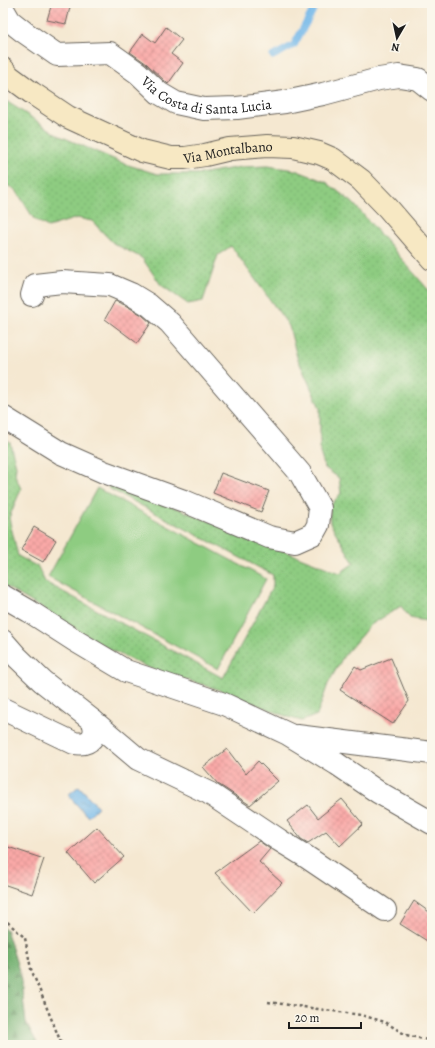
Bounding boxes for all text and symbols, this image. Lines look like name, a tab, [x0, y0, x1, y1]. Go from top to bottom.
north arrow	[377, 18, 417, 58]
text: N	[390, 39, 401, 55]
street label: Via Costa di Santa Lucia	[136, 71, 273, 119]
street label: Via Montalbano	[181, 137, 273, 168]
scale bar	[289, 1004, 361, 1030]
text: 20 m	[295, 1010, 319, 1026]

